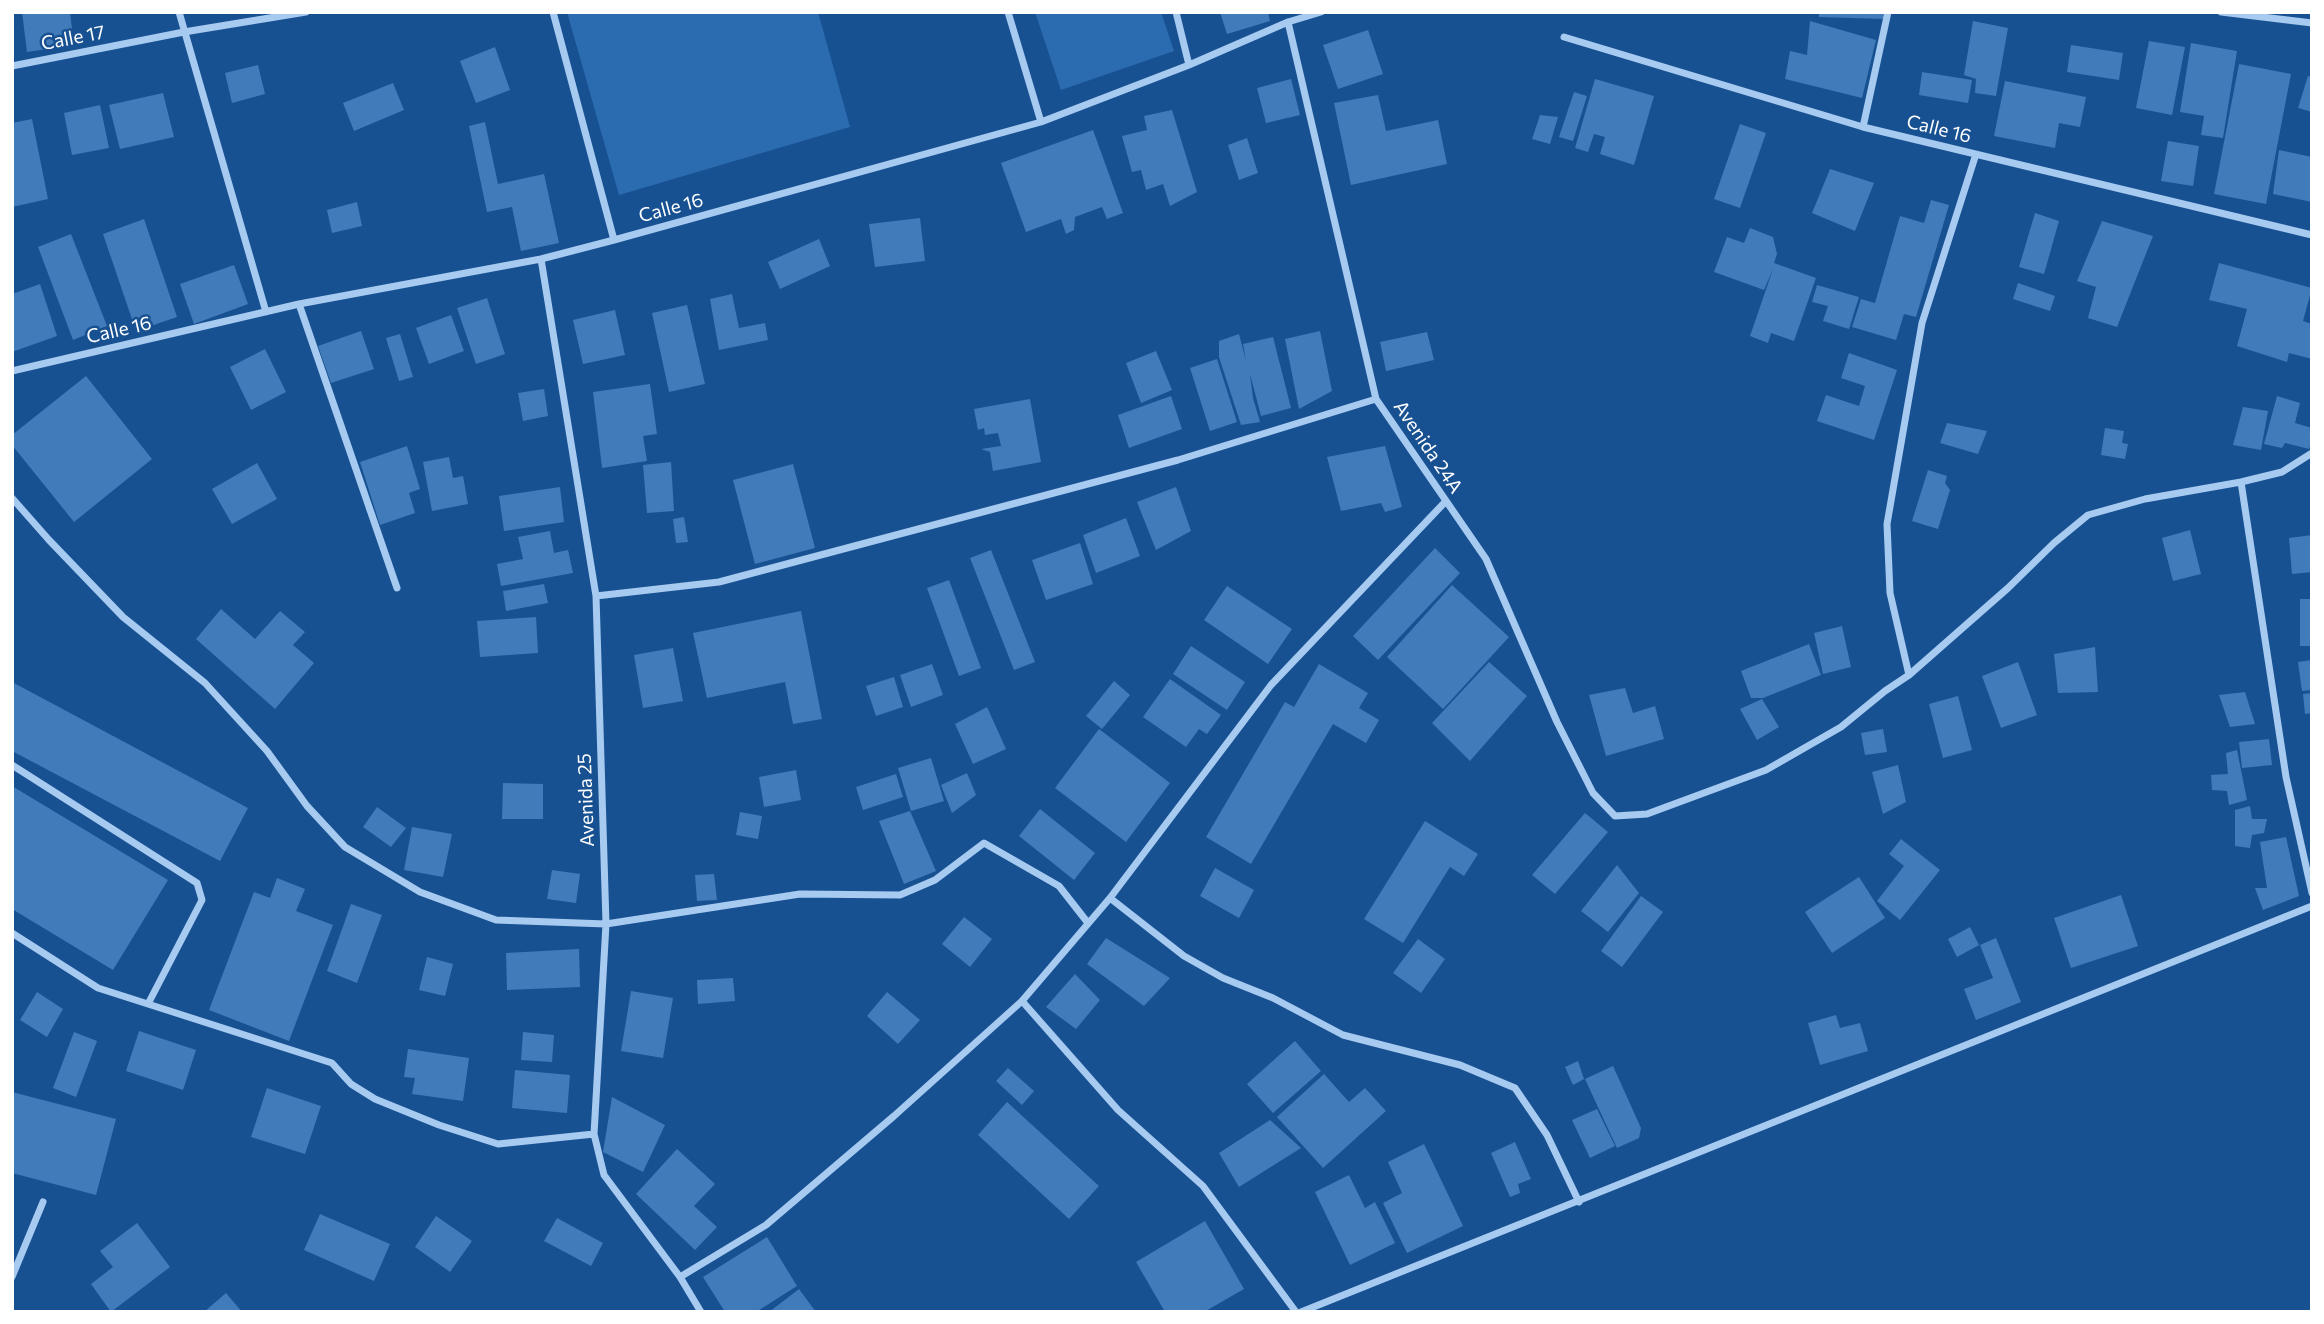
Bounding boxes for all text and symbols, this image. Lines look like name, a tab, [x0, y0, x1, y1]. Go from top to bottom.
street label: Calle 17	[39, 21, 107, 55]
street label: Calle 16	[1904, 110, 1974, 148]
street label: Calle 16	[636, 188, 706, 228]
street label: Calle 16	[84, 311, 154, 349]
street label: Avenida 24A	[1389, 396, 1467, 498]
street label: Avenida 25	[573, 753, 599, 847]

